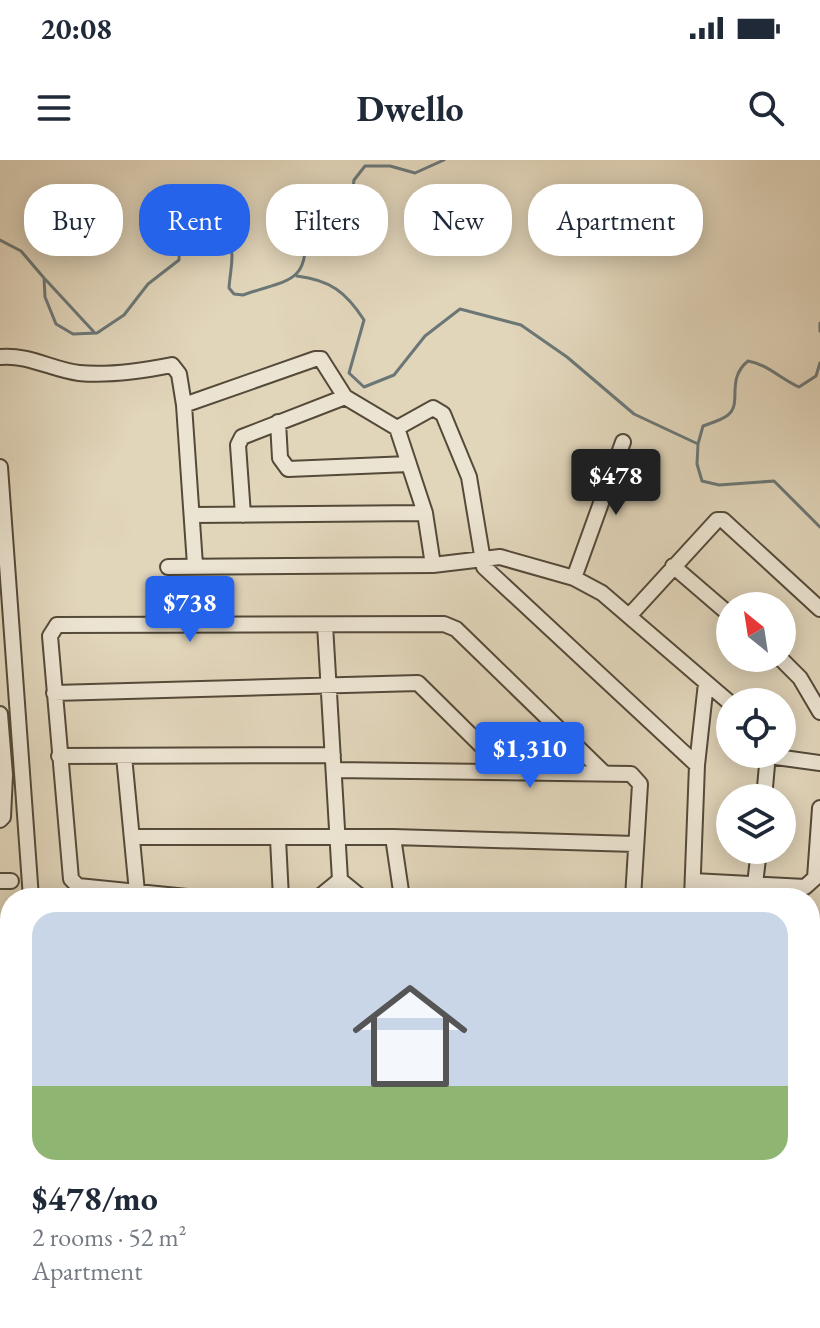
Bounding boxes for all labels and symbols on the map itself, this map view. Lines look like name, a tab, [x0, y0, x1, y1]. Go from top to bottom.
pin: $478	[569, 449, 663, 517]
pin: $738	[143, 576, 237, 644]
north arrow	[716, 592, 796, 672]
pin: $1,310	[465, 722, 595, 790]

